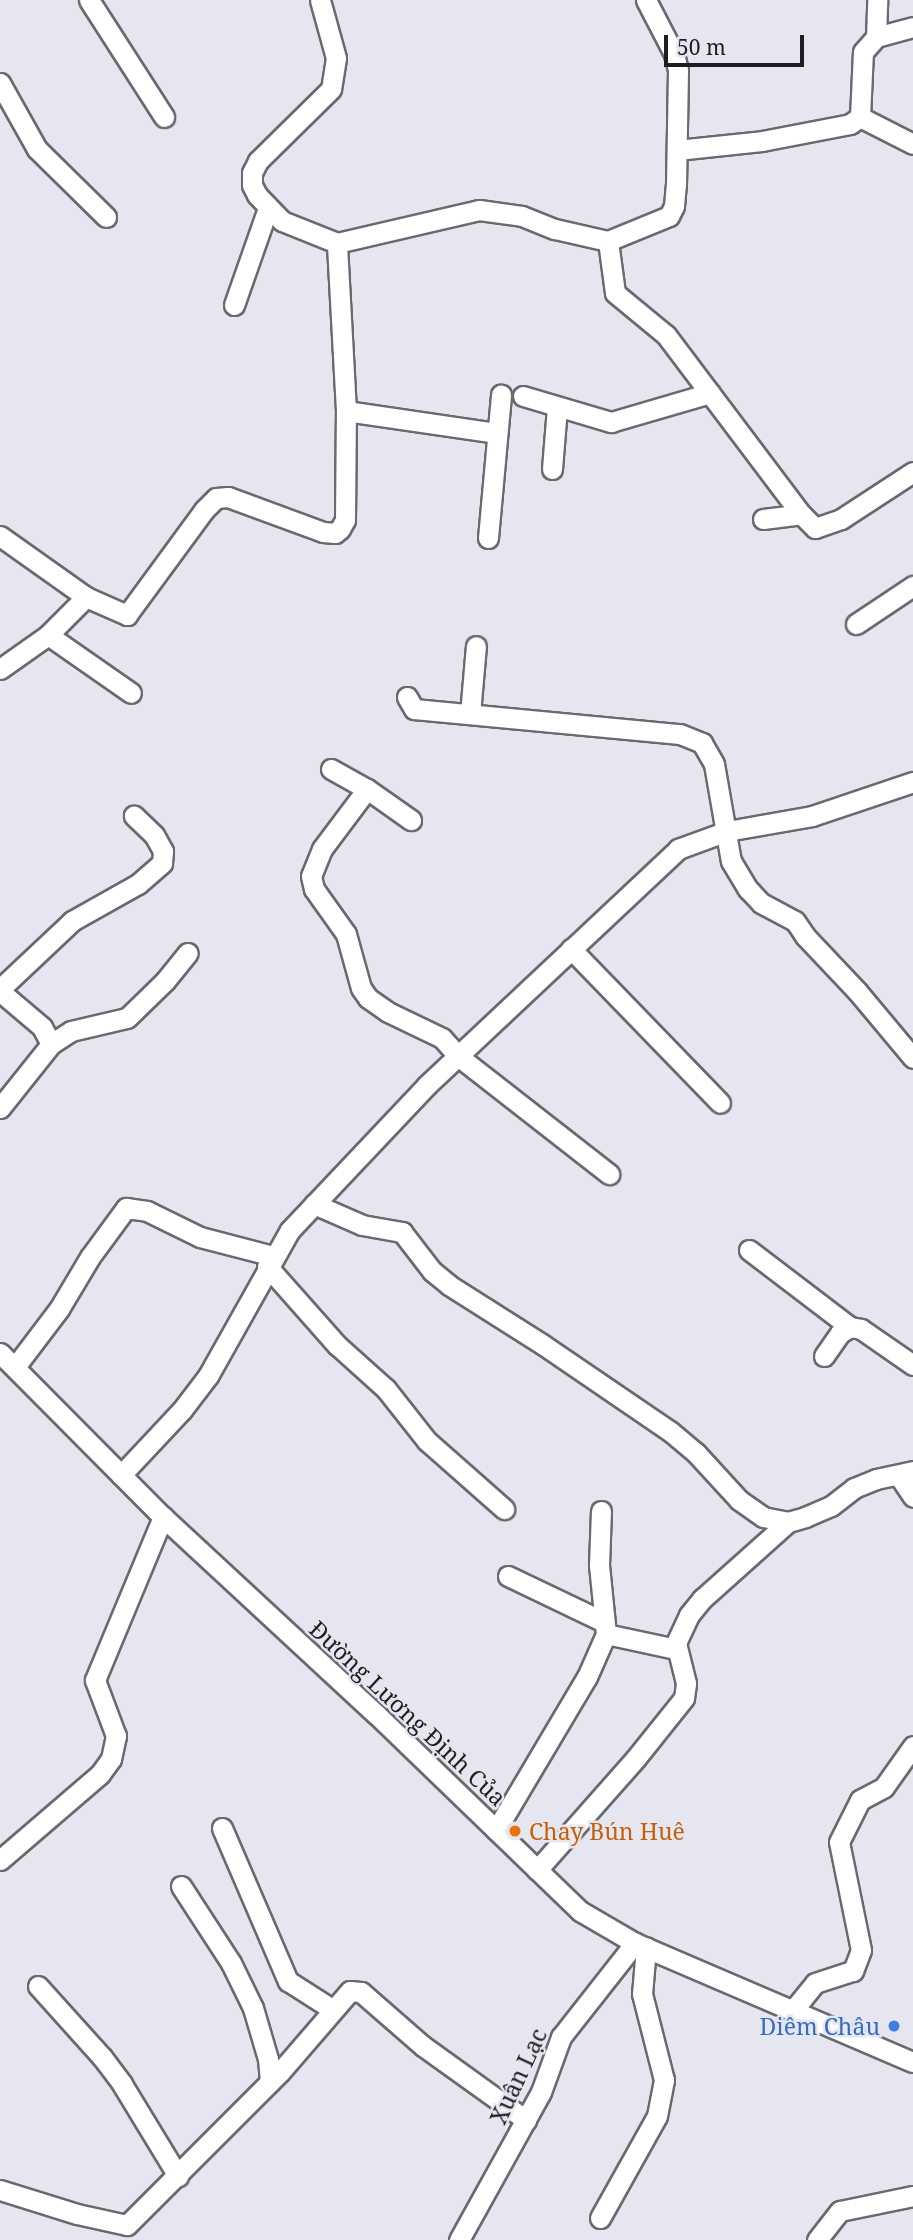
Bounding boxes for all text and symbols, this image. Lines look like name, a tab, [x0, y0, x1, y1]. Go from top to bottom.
scale bar	[668, 21, 808, 65]
text: 50 m	[677, 33, 726, 61]
street label: Đường Lương Định Của	[304, 1615, 512, 1811]
place label: Chay Bún Huê	[529, 1817, 685, 1845]
marker: Chay Bún Huê	[507, 1823, 523, 1839]
place label: Diêm Châu	[760, 2012, 880, 2040]
marker: Diêm Châu	[886, 2018, 902, 2034]
street label: Xuân Lạc	[484, 2024, 552, 2128]

